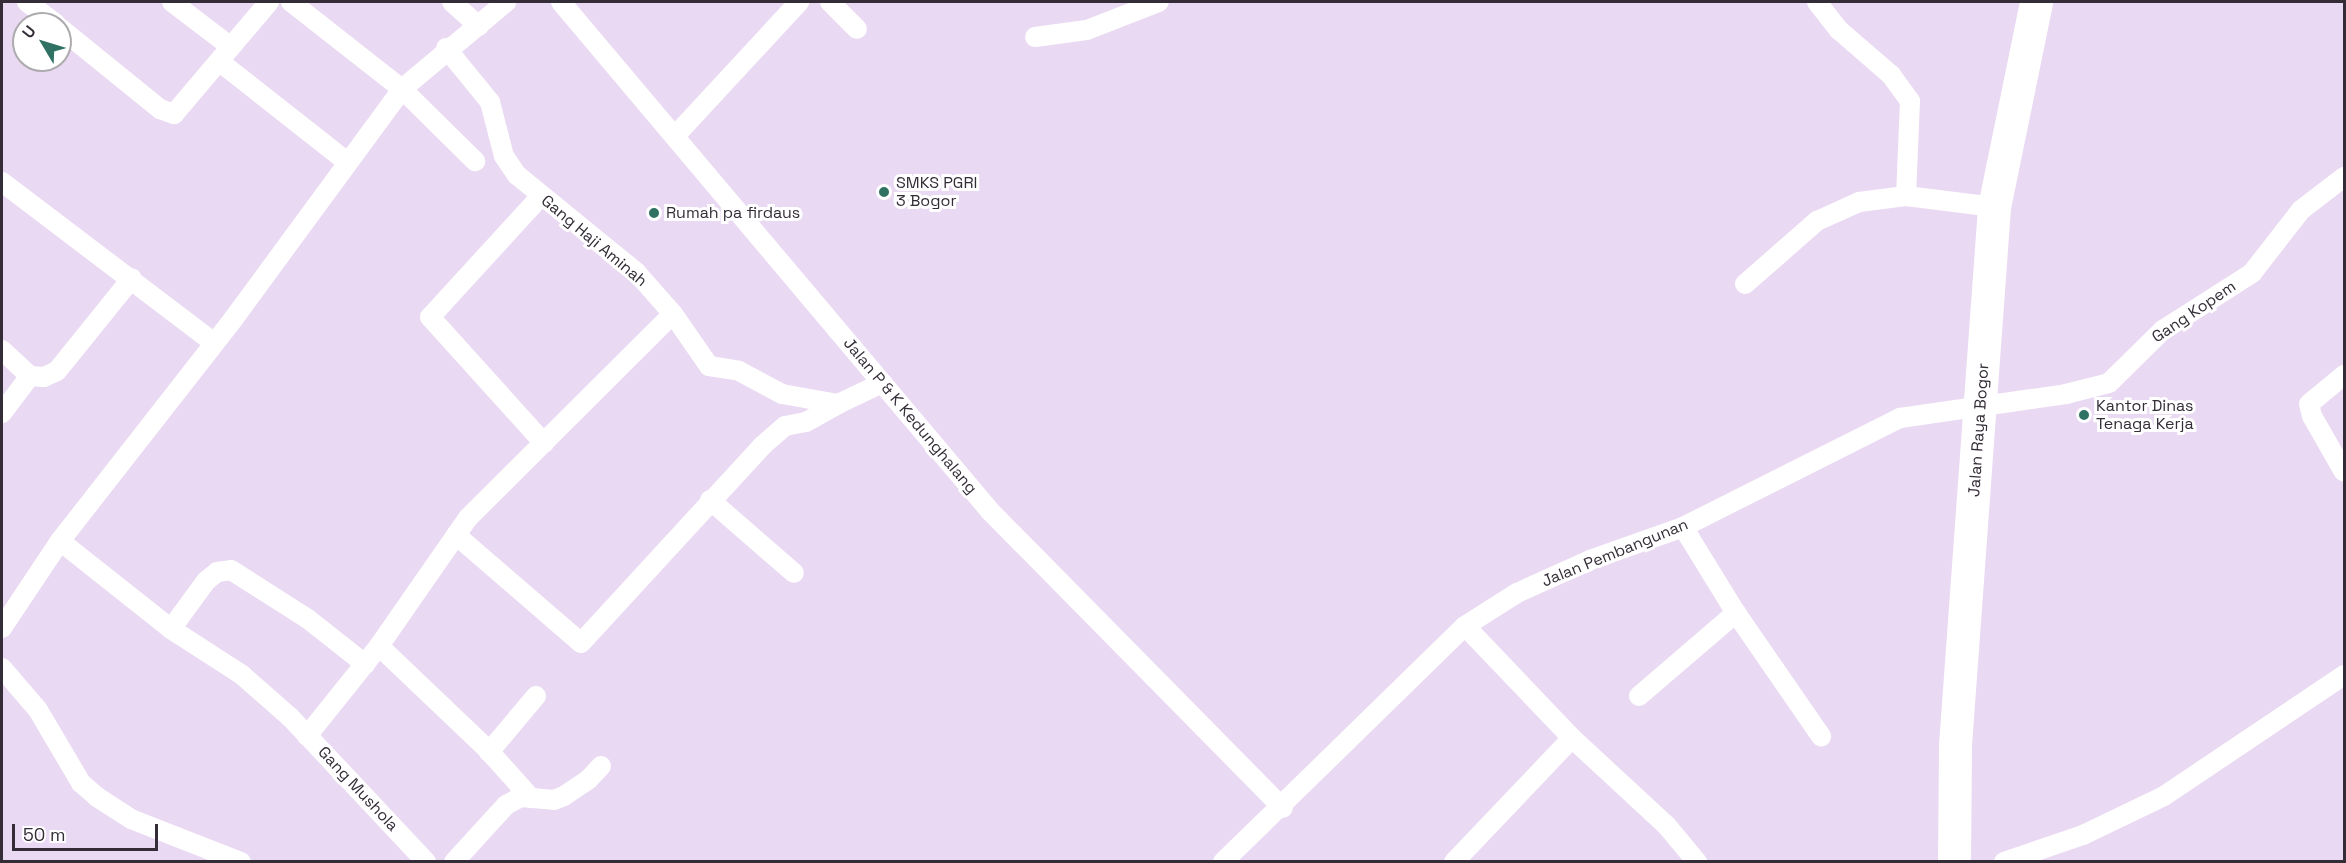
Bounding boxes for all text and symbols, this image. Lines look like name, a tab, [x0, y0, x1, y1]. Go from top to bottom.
north arrow	[12, 12, 72, 72]
text: U	[17, 21, 41, 43]
place label: SMKS PGRI 3 Bogor	[896, 173, 977, 211]
marker: SMKS PGRI 3 Bogor	[877, 185, 891, 199]
street label: Gang Haji Aminah	[537, 191, 651, 291]
place label: Rumah pa firdaus	[666, 203, 800, 223]
marker: Rumah pa firdaus	[647, 206, 661, 220]
street label: Gang Kopem	[2149, 277, 2239, 347]
street label: Jalan P & K Kedunghalang	[839, 334, 981, 498]
street label: Jalan Raya Bogor	[1965, 362, 1993, 498]
place label: Kantor Dinas Tenaga Kerja	[2096, 396, 2194, 434]
marker: Kantor Dinas Tenaga Kerja	[2077, 408, 2091, 422]
street label: Jalan Pembangunan	[1539, 515, 1691, 591]
street label: Gang Mushola	[314, 743, 402, 835]
scale bar	[15, 812, 160, 850]
text: 50 m	[23, 823, 65, 846]

